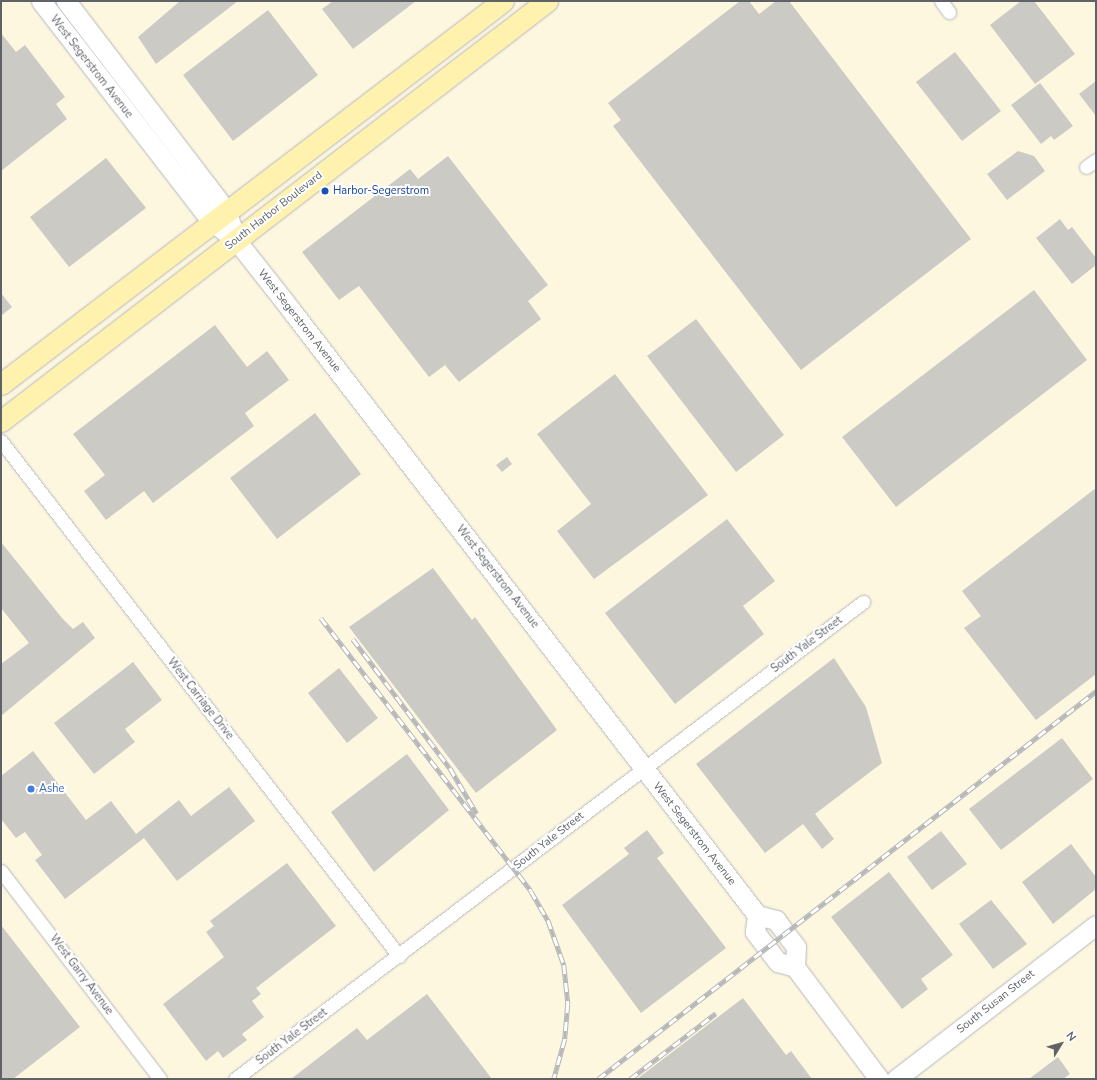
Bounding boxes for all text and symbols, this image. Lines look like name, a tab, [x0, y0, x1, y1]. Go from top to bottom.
street label: West Segerstrom Avenue	[47, 13, 135, 121]
street label: South Harbor Boulevard	[223, 169, 325, 253]
place label: Harbor-Segerstrom	[333, 184, 429, 198]
marker: Harbor-Segerstrom	[320, 186, 330, 196]
street label: West Segerstrom Avenue	[255, 267, 343, 375]
street label: West Segerstrom Avenue	[453, 523, 541, 631]
street label: South Yale Street	[769, 614, 845, 676]
street label: West Carriage Drive	[164, 656, 236, 742]
street label: West Segerstrom Avenue	[650, 780, 738, 888]
place label: Ashe	[39, 782, 64, 796]
marker: Ashe	[26, 784, 36, 794]
street label: South Yale Street	[511, 810, 587, 872]
street label: West Garry Avenue	[46, 932, 116, 1018]
street label: South Susan Street	[954, 968, 1038, 1036]
street label: South Yale Street	[254, 1006, 330, 1068]
north arrow	[1041, 1024, 1081, 1064]
text: N	[1063, 1029, 1079, 1044]

